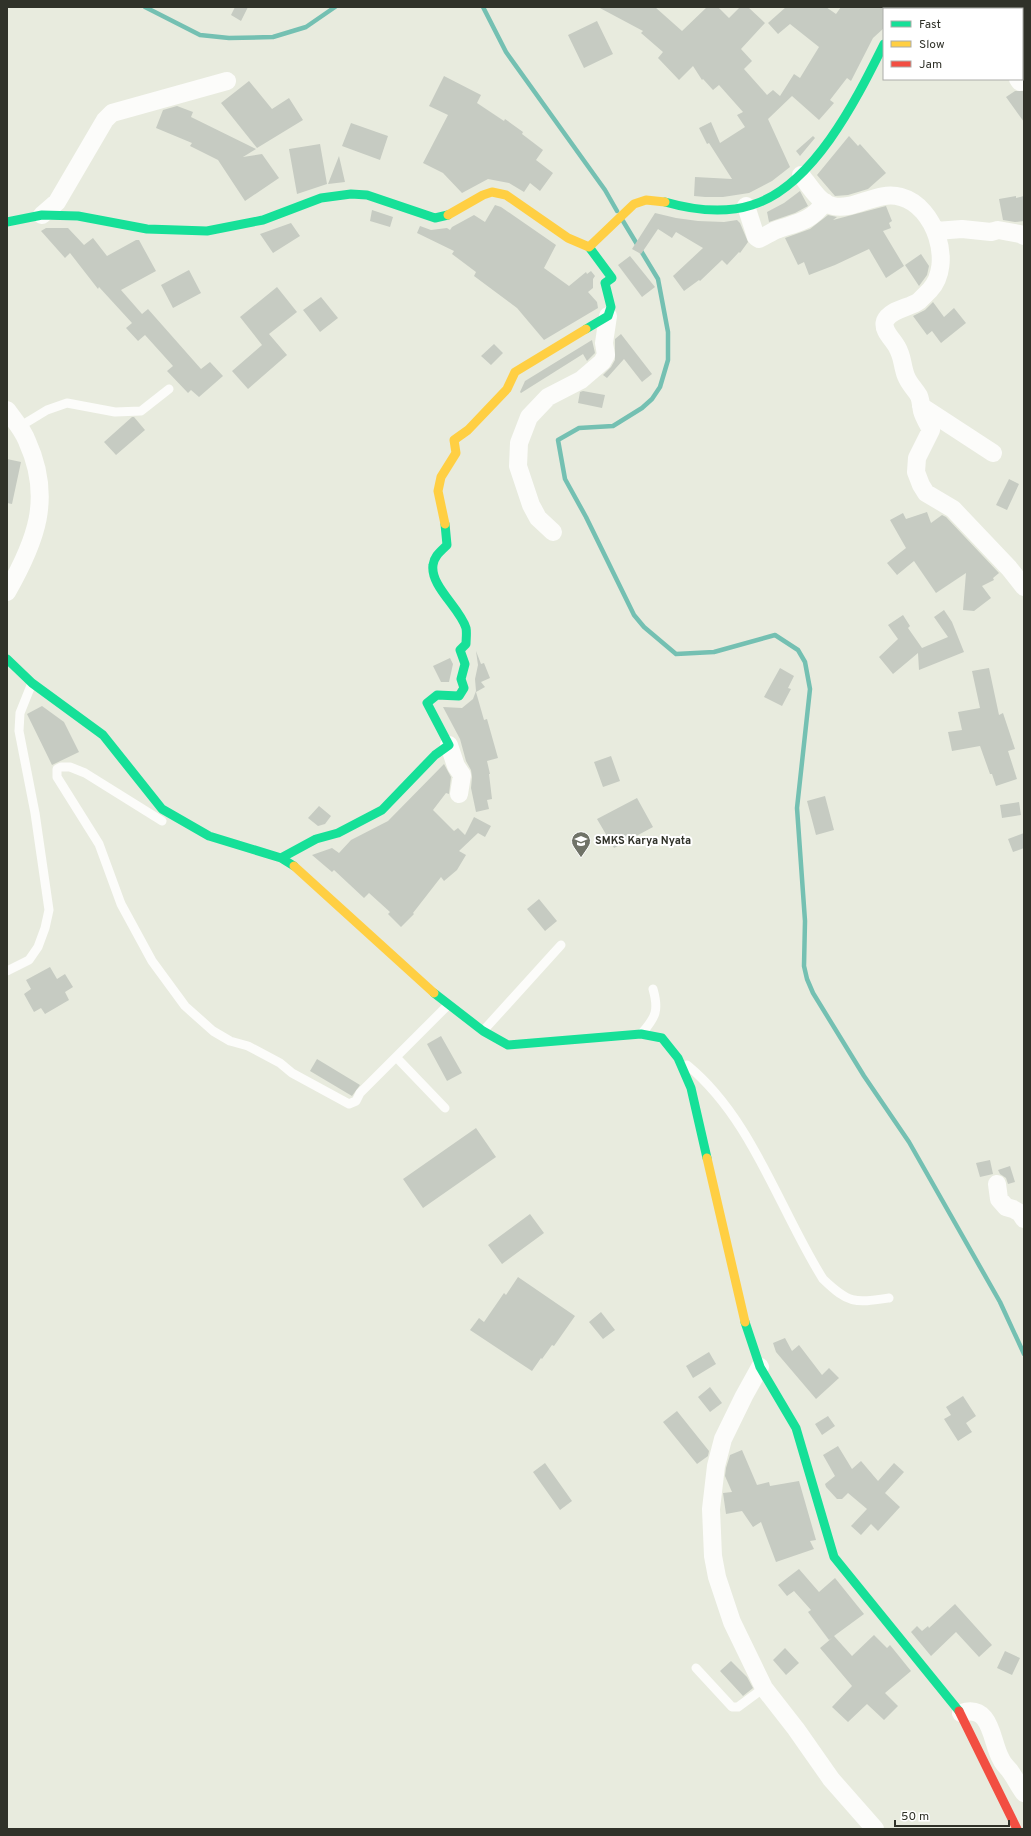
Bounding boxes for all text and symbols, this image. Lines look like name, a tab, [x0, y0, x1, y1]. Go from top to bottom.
legend	[883, 8, 1023, 80]
text: Fast	[919, 17, 941, 33]
text: Slow	[919, 37, 945, 53]
text: Jam	[919, 57, 942, 73]
school or university icon: SMKS Karya Nyata	[570, 830, 592, 858]
place label: SMKS Karya Nyata	[595, 834, 691, 848]
scale bar	[895, 1802, 1009, 1828]
text: 50 m	[901, 1809, 929, 1825]

